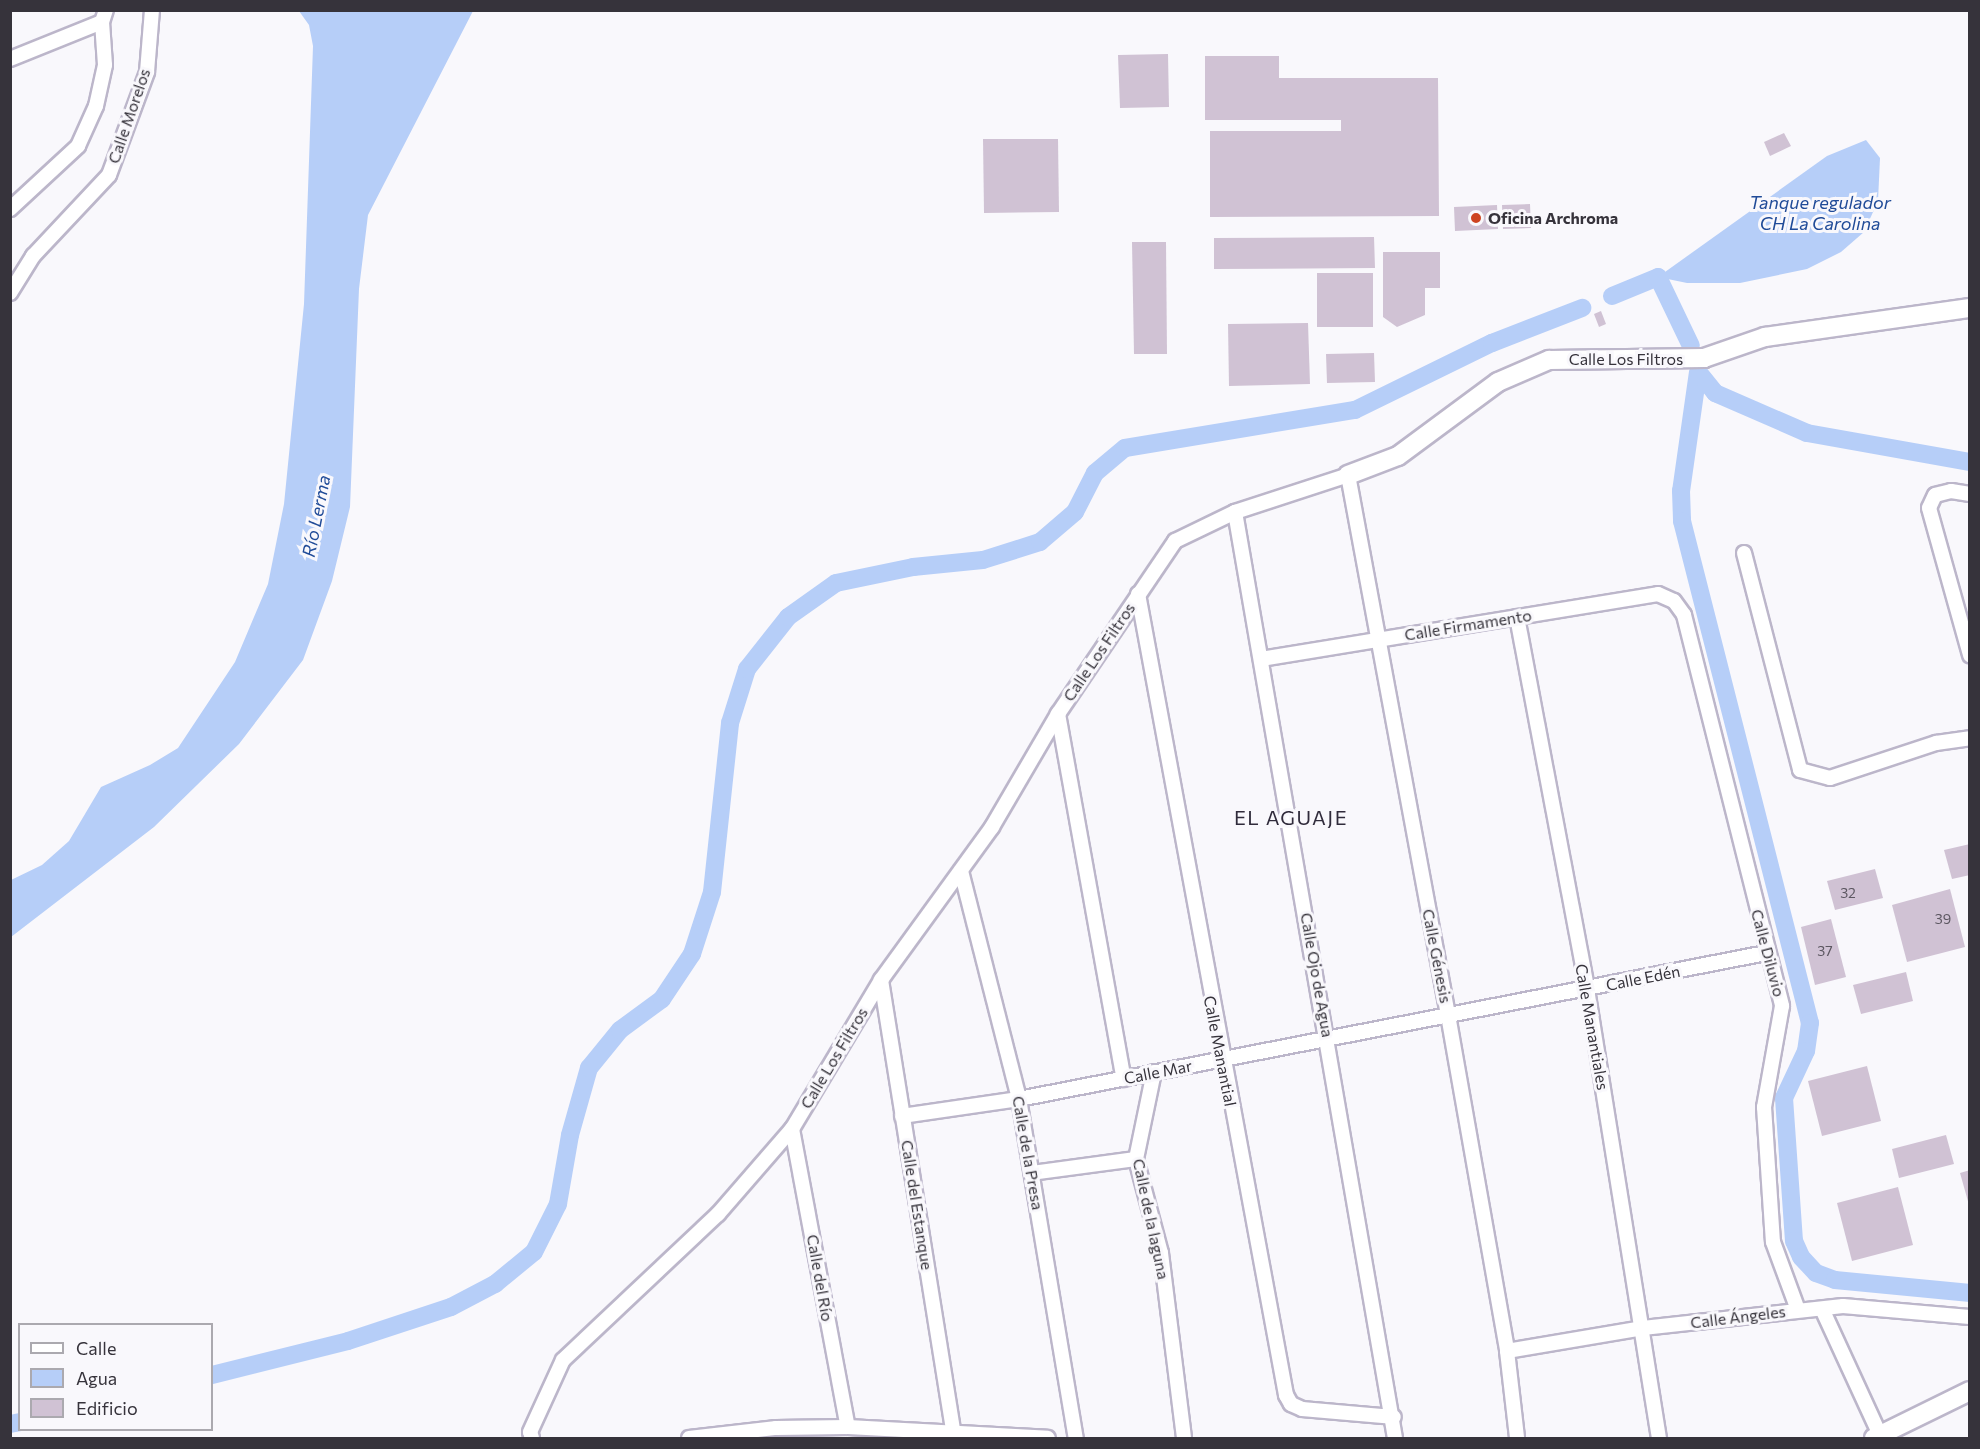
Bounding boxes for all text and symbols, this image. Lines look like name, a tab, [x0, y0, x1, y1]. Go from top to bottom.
street label: Calle Morelos	[104, 66, 154, 166]
water label: Tanque regulador CH La Carolina	[1749, 192, 1891, 234]
place label: Oficina Archroma	[1488, 208, 1618, 228]
marker: Oficina Archroma	[1469, 211, 1483, 225]
street label: Calle Los Filtros	[1569, 349, 1683, 369]
water label: Río Lerma	[297, 473, 335, 559]
street label: Calle Los Filtros	[1059, 599, 1139, 705]
street label: Calle Firmamento	[1403, 605, 1533, 645]
district label: EL AGUAJE	[1234, 805, 1348, 829]
house number: 32	[1840, 885, 1856, 901]
street label: Calle Génesis	[1418, 907, 1456, 1005]
street label: Calle Diluvio	[1747, 907, 1789, 999]
street label: Calle Ojo de Agua	[1297, 911, 1337, 1039]
house number: 39	[1935, 911, 1951, 927]
house number: 37	[1817, 943, 1833, 959]
street label: Calle Edén	[1604, 961, 1682, 995]
street label: Calle Manantiales	[1571, 962, 1613, 1092]
street label: Calle Manantial	[1200, 994, 1240, 1108]
street label: Calle Los Filtros	[796, 1004, 872, 1112]
street label: Calle Mar	[1122, 1056, 1194, 1088]
street label: Calle de la Presa	[1009, 1094, 1047, 1212]
street label: Calle del Estanque	[897, 1139, 937, 1271]
street label: Calle de la laguna	[1129, 1157, 1173, 1281]
street label: Calle del Río	[803, 1233, 837, 1323]
street label: Calle Ángeles	[1689, 1302, 1787, 1332]
legend	[18, 1323, 213, 1431]
text: Calle	[76, 1337, 116, 1359]
text: Agua	[76, 1367, 117, 1389]
text: Edificio	[76, 1397, 138, 1419]

